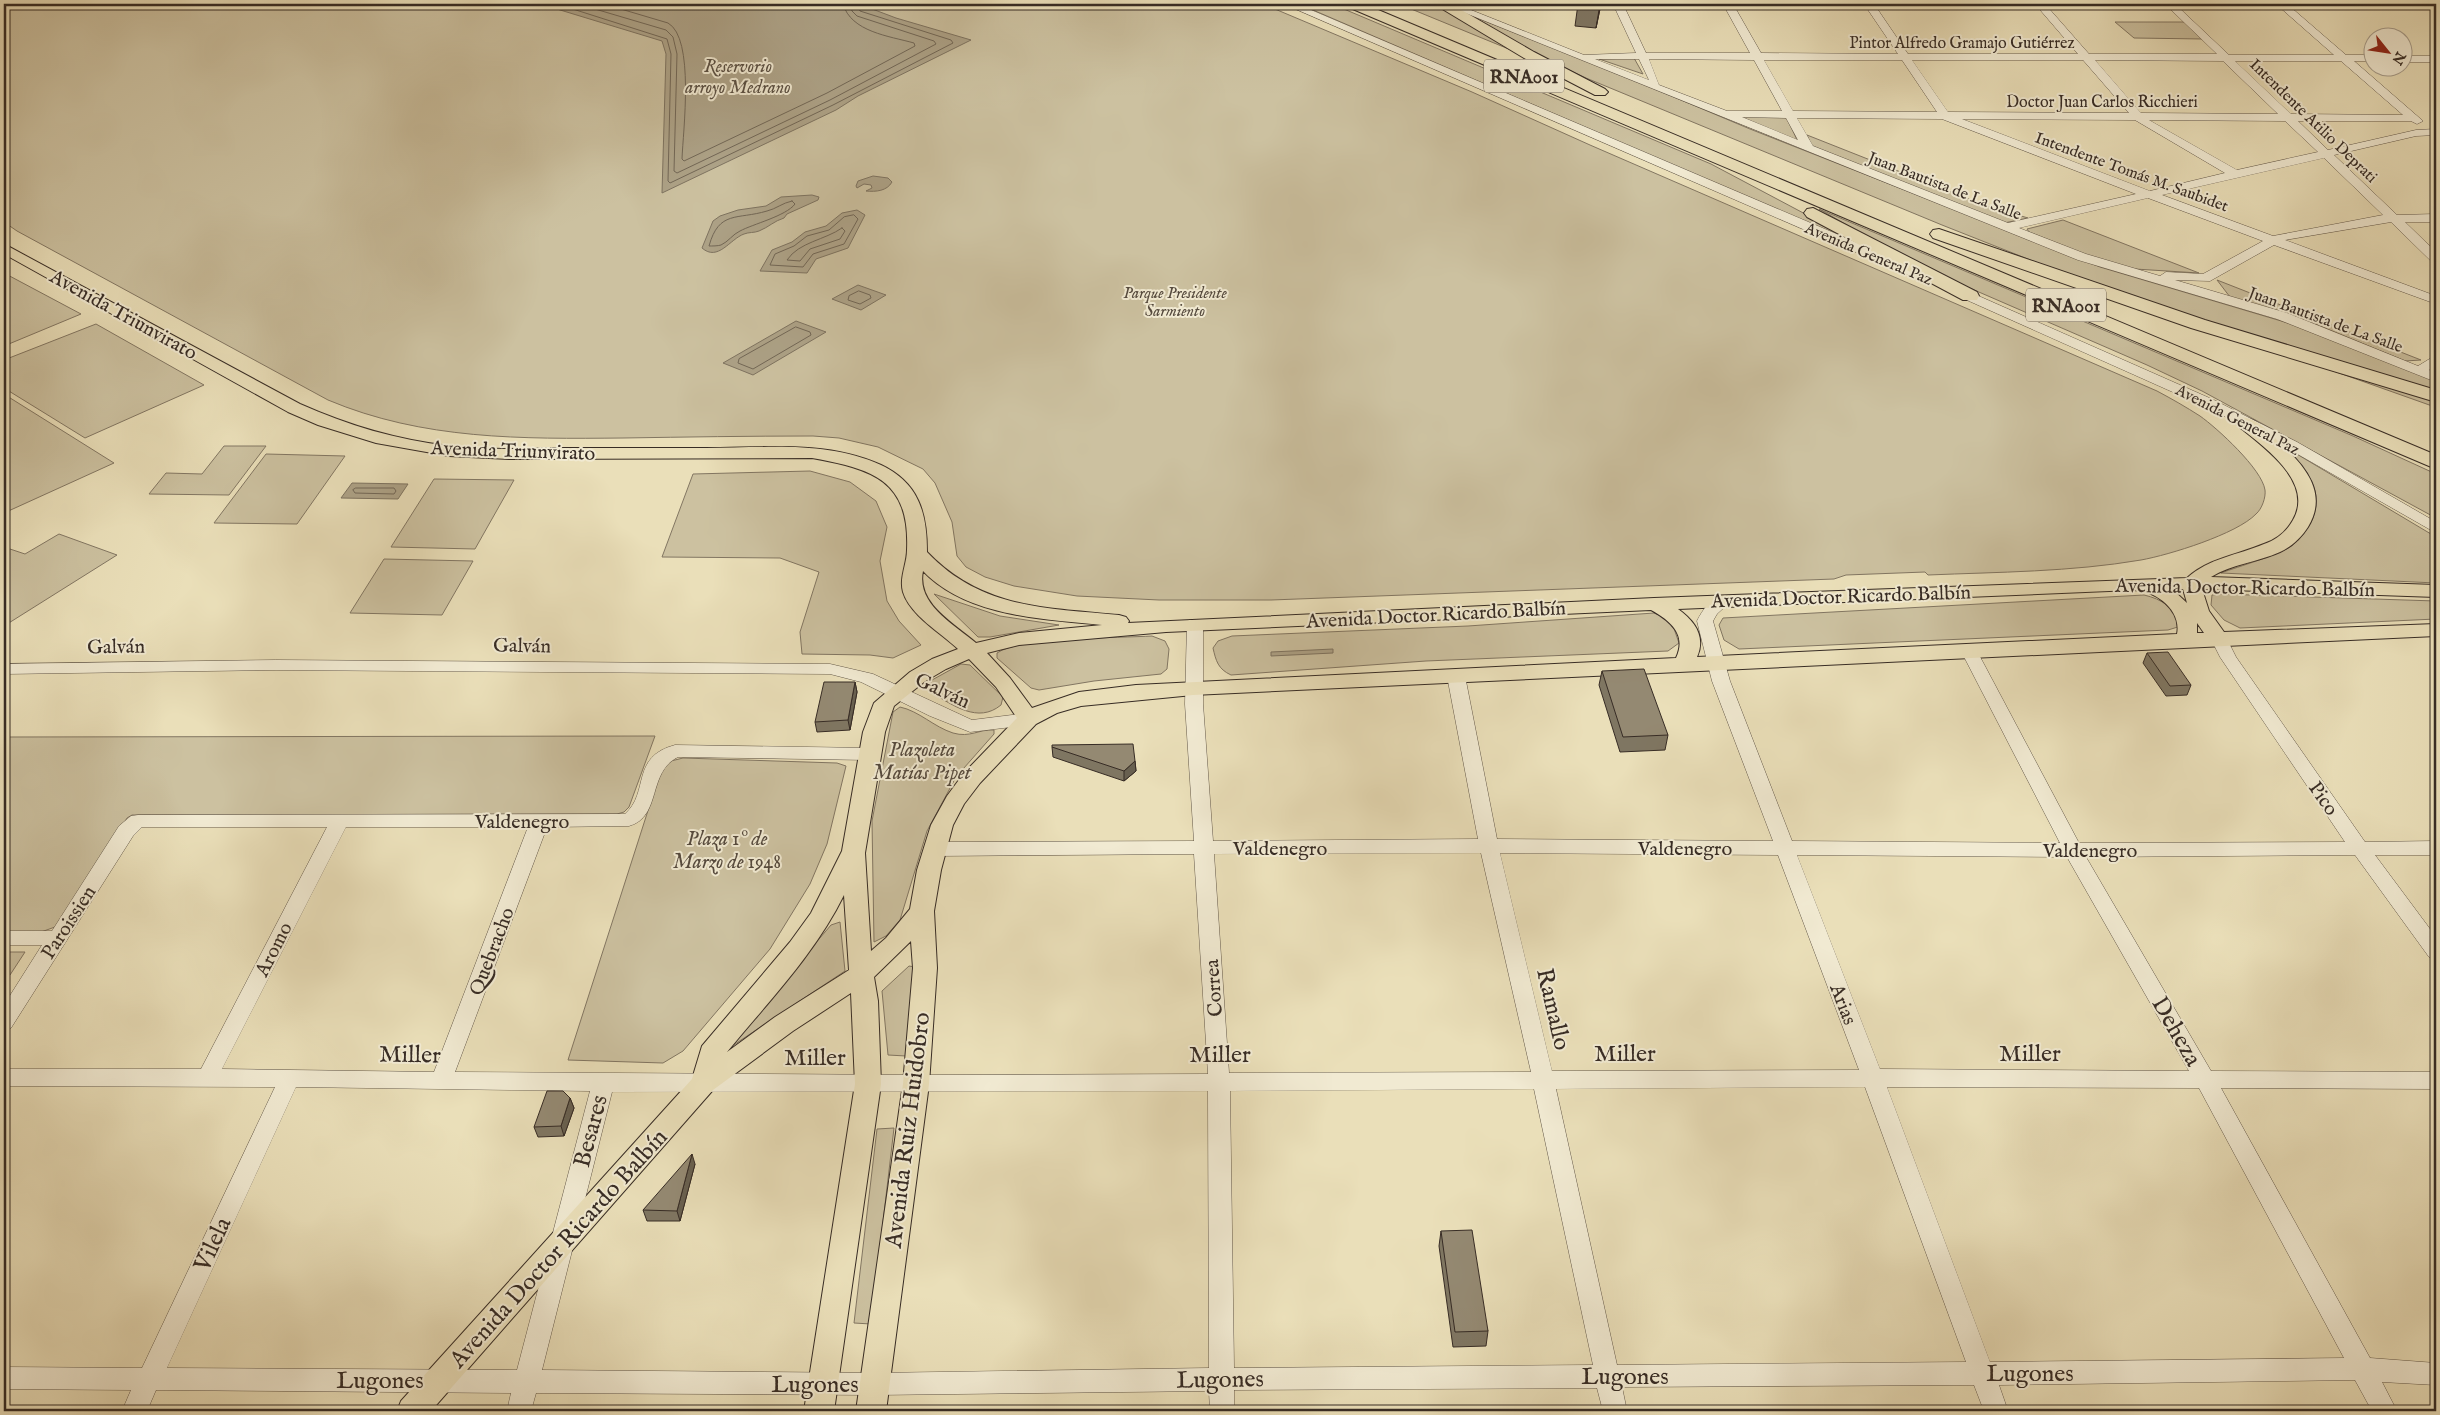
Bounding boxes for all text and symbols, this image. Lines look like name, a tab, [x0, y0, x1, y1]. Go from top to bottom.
north arrow	[2362, 28, 2412, 78]
street label: Pintor Alfredo Gramajo Gutiérrez	[1849, 34, 2075, 54]
text: N	[2388, 47, 2410, 68]
street label: Intendente Atilio Deprati	[2245, 55, 2381, 188]
water label: Reservorio arroyo Medrano	[684, 56, 791, 100]
road number: RNA001	[1484, 59, 1564, 92]
street label: Doctor Juan Carlos Ricchieri	[2006, 93, 2198, 113]
street label: Intendente Tomás M. Saubidet	[2032, 129, 2231, 217]
street label: Juan Bautista de La Salle	[1863, 148, 2024, 225]
street label: Avenida General Paz	[1801, 219, 1935, 291]
street label: Avenida Triunvirato	[44, 264, 202, 366]
street label: Juan Bautista de La Salle	[2244, 283, 2405, 358]
park label: Parque Presidente Sarmiento	[1123, 284, 1227, 322]
road number: RNA001	[2026, 288, 2106, 322]
street label: Avenida General Paz	[2171, 380, 2302, 461]
street label: Avenida Triunvirato	[429, 436, 596, 467]
street label: Avenida Doctor Ricardo Balbín	[2114, 574, 2376, 603]
street label: Avenida Doctor Ricardo Balbín	[1710, 580, 1972, 615]
street label: Avenida Doctor Ricardo Balbín	[1305, 596, 1567, 635]
street label: Galván	[493, 633, 551, 660]
street label: Galván	[87, 634, 146, 661]
street label: Galván	[911, 668, 974, 715]
park label: Plazoleta Matías Pipet	[873, 738, 973, 786]
street label: Pico	[2302, 777, 2344, 821]
street label: Valdenegro	[474, 810, 569, 835]
park label: Plaza 1º de Marzo de 1948	[673, 827, 781, 875]
street label: Valdenegro	[1232, 837, 1327, 862]
street label: Valdenegro	[1637, 837, 1732, 862]
street label: Valdenegro	[2042, 839, 2137, 864]
street label: Paroissien	[36, 881, 102, 964]
street label: Quebracho	[464, 904, 521, 999]
street label: Aromo	[250, 918, 299, 982]
street label: Correa	[1200, 958, 1229, 1017]
street label: Ramallo	[1528, 965, 1577, 1053]
street label: Arias	[1823, 980, 1862, 1029]
street label: Deheza	[2143, 991, 2208, 1073]
street label: Avenida Ruiz Huidobro	[879, 1010, 938, 1251]
street label: Miller	[379, 1039, 441, 1072]
street label: Miller	[1594, 1039, 1656, 1070]
street label: Miller	[1999, 1039, 2061, 1070]
street label: Miller	[1189, 1040, 1251, 1071]
street label: Miller	[784, 1043, 846, 1074]
street label: Besares	[567, 1092, 616, 1171]
street label: Avenida Doctor Ricardo Balbín	[443, 1123, 675, 1376]
street label: Vilela	[187, 1212, 240, 1278]
street label: Lugones	[1986, 1359, 2074, 1390]
street label: Lugones	[1581, 1362, 1669, 1393]
street label: Lugones	[1176, 1364, 1264, 1397]
street label: Lugones	[336, 1366, 424, 1397]
street label: Lugones	[771, 1370, 859, 1401]

